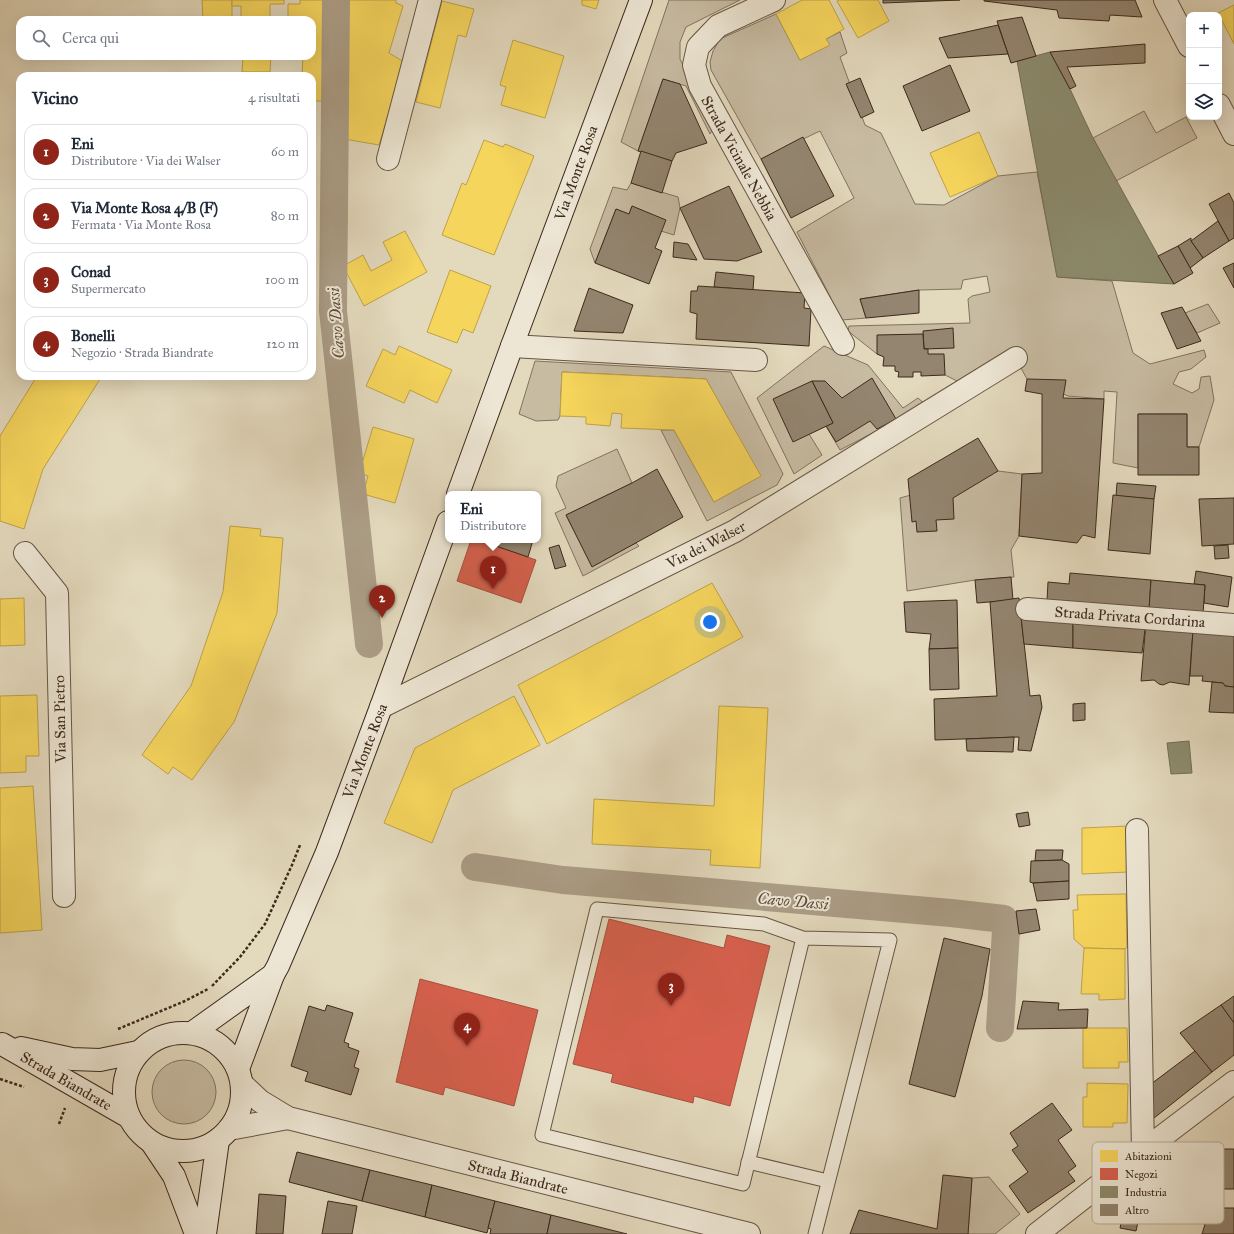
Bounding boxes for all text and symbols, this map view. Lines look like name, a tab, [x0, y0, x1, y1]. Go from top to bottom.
map controls	[1186, 12, 1222, 120]
button: +	[1186, 12, 1222, 48]
search box	[16, 16, 316, 60]
icon: search	[30, 27, 52, 49]
text: Cerca qui	[62, 29, 119, 47]
button: −	[1186, 48, 1222, 84]
button: layers	[1186, 84, 1222, 120]
text: Vicino	[32, 88, 78, 109]
text: 4 risultati	[248, 90, 300, 106]
street label: Strada Vicinale Nebbia	[697, 93, 781, 224]
street label: Via Monte Rosa	[550, 122, 602, 224]
text: Eni	[71, 135, 94, 153]
text: 1	[43, 144, 49, 160]
text: 60 m	[271, 144, 299, 160]
text: Distributore · Via dei Walser	[71, 153, 221, 169]
text: Via Monte Rosa 4/B (F)	[71, 199, 218, 217]
text: 2	[43, 208, 49, 224]
text: 80 m	[271, 208, 299, 224]
text: Fermata · Via Monte Rosa	[71, 217, 211, 233]
text: Conad	[71, 263, 111, 281]
text: 3	[43, 272, 49, 288]
text: 100 m	[265, 272, 299, 288]
text: Supermercato	[71, 281, 146, 297]
water label: Cavo Dassi	[324, 286, 348, 359]
text: Bonelli	[71, 327, 115, 345]
text: 4	[42, 336, 50, 352]
text: 120 m	[266, 336, 299, 352]
text: Negozio · Strada Biandrate	[71, 345, 213, 361]
popup	[445, 491, 541, 543]
text: Eni	[460, 500, 483, 518]
street label: Via dei Walser	[662, 517, 749, 573]
text: Distributore	[460, 518, 526, 534]
pin: 1	[480, 556, 506, 589]
pin: 2	[369, 585, 395, 618]
street label: Strada Privata Cordarina	[1054, 603, 1207, 631]
your location	[700, 612, 720, 632]
street label: Via San Pietro	[50, 675, 70, 764]
street label: Via Monte Rosa	[338, 701, 392, 802]
water label: Cavo Dassi	[757, 888, 830, 914]
pin: 3	[658, 973, 684, 1006]
pin: 4	[454, 1013, 480, 1046]
street label: Strada Biandrate	[17, 1048, 115, 1114]
legend	[1092, 1142, 1224, 1224]
text: Abitazioni	[1124, 1150, 1172, 1163]
street label: Strada Biandrate	[466, 1156, 570, 1198]
text: Negozi	[1125, 1168, 1158, 1181]
text: Industria	[1125, 1186, 1167, 1199]
text: Altro	[1124, 1204, 1149, 1217]

